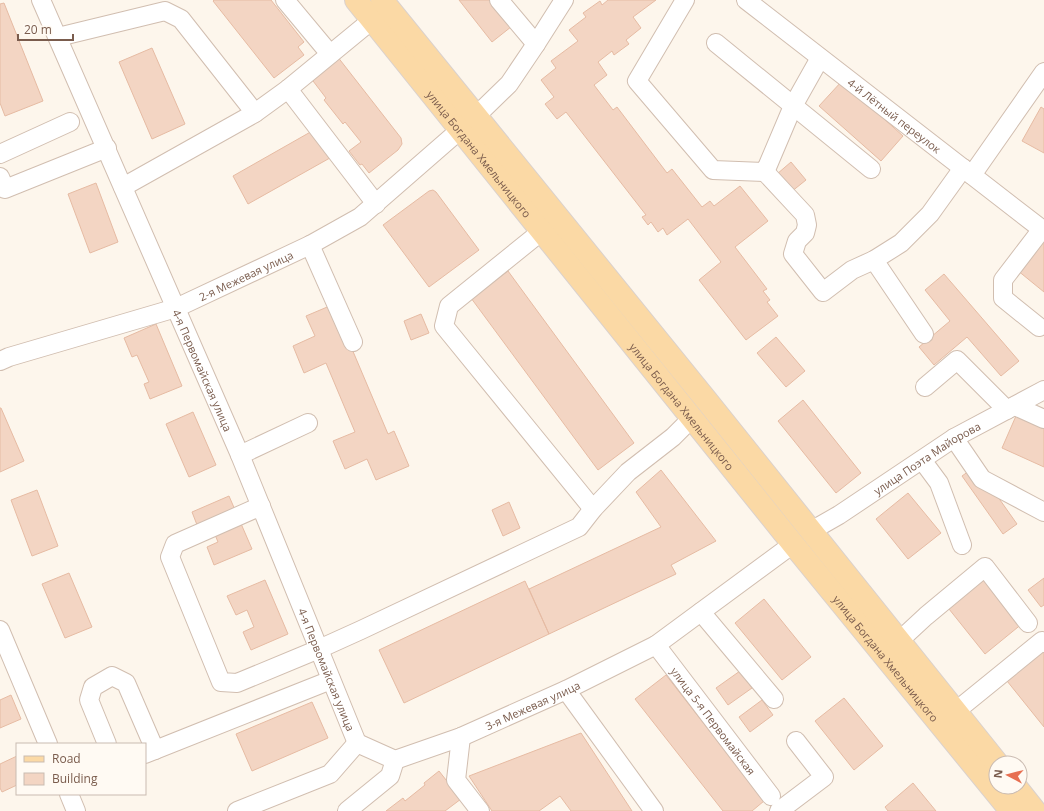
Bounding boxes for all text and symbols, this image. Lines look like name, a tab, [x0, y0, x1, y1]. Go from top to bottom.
scale bar	[18, 16, 73, 42]
text: 20 m	[24, 21, 52, 38]
street label: 4-й Лётный переулок	[845, 74, 945, 156]
street label: улица Богдана Хмельницкого	[424, 87, 535, 221]
street label: 2-я Межевая улица	[196, 247, 295, 304]
street label: 4-я Первомайская улица	[170, 307, 236, 434]
street label: улица Богдана Хмельницкого	[627, 339, 738, 473]
street label: улица Поэта Майорова	[870, 418, 983, 498]
street label: улица Богдана Хмельницкого	[830, 592, 942, 725]
street label: 4-я Первомайская улица	[295, 606, 359, 733]
street label: улица 5-я Первомайская	[668, 664, 759, 778]
street label: 3-я Межевая улица	[483, 677, 582, 733]
legend	[16, 743, 146, 795]
text: Road	[52, 750, 81, 767]
north arrow	[988, 755, 1028, 795]
text: N	[990, 768, 1006, 779]
text: Building	[52, 770, 98, 787]

